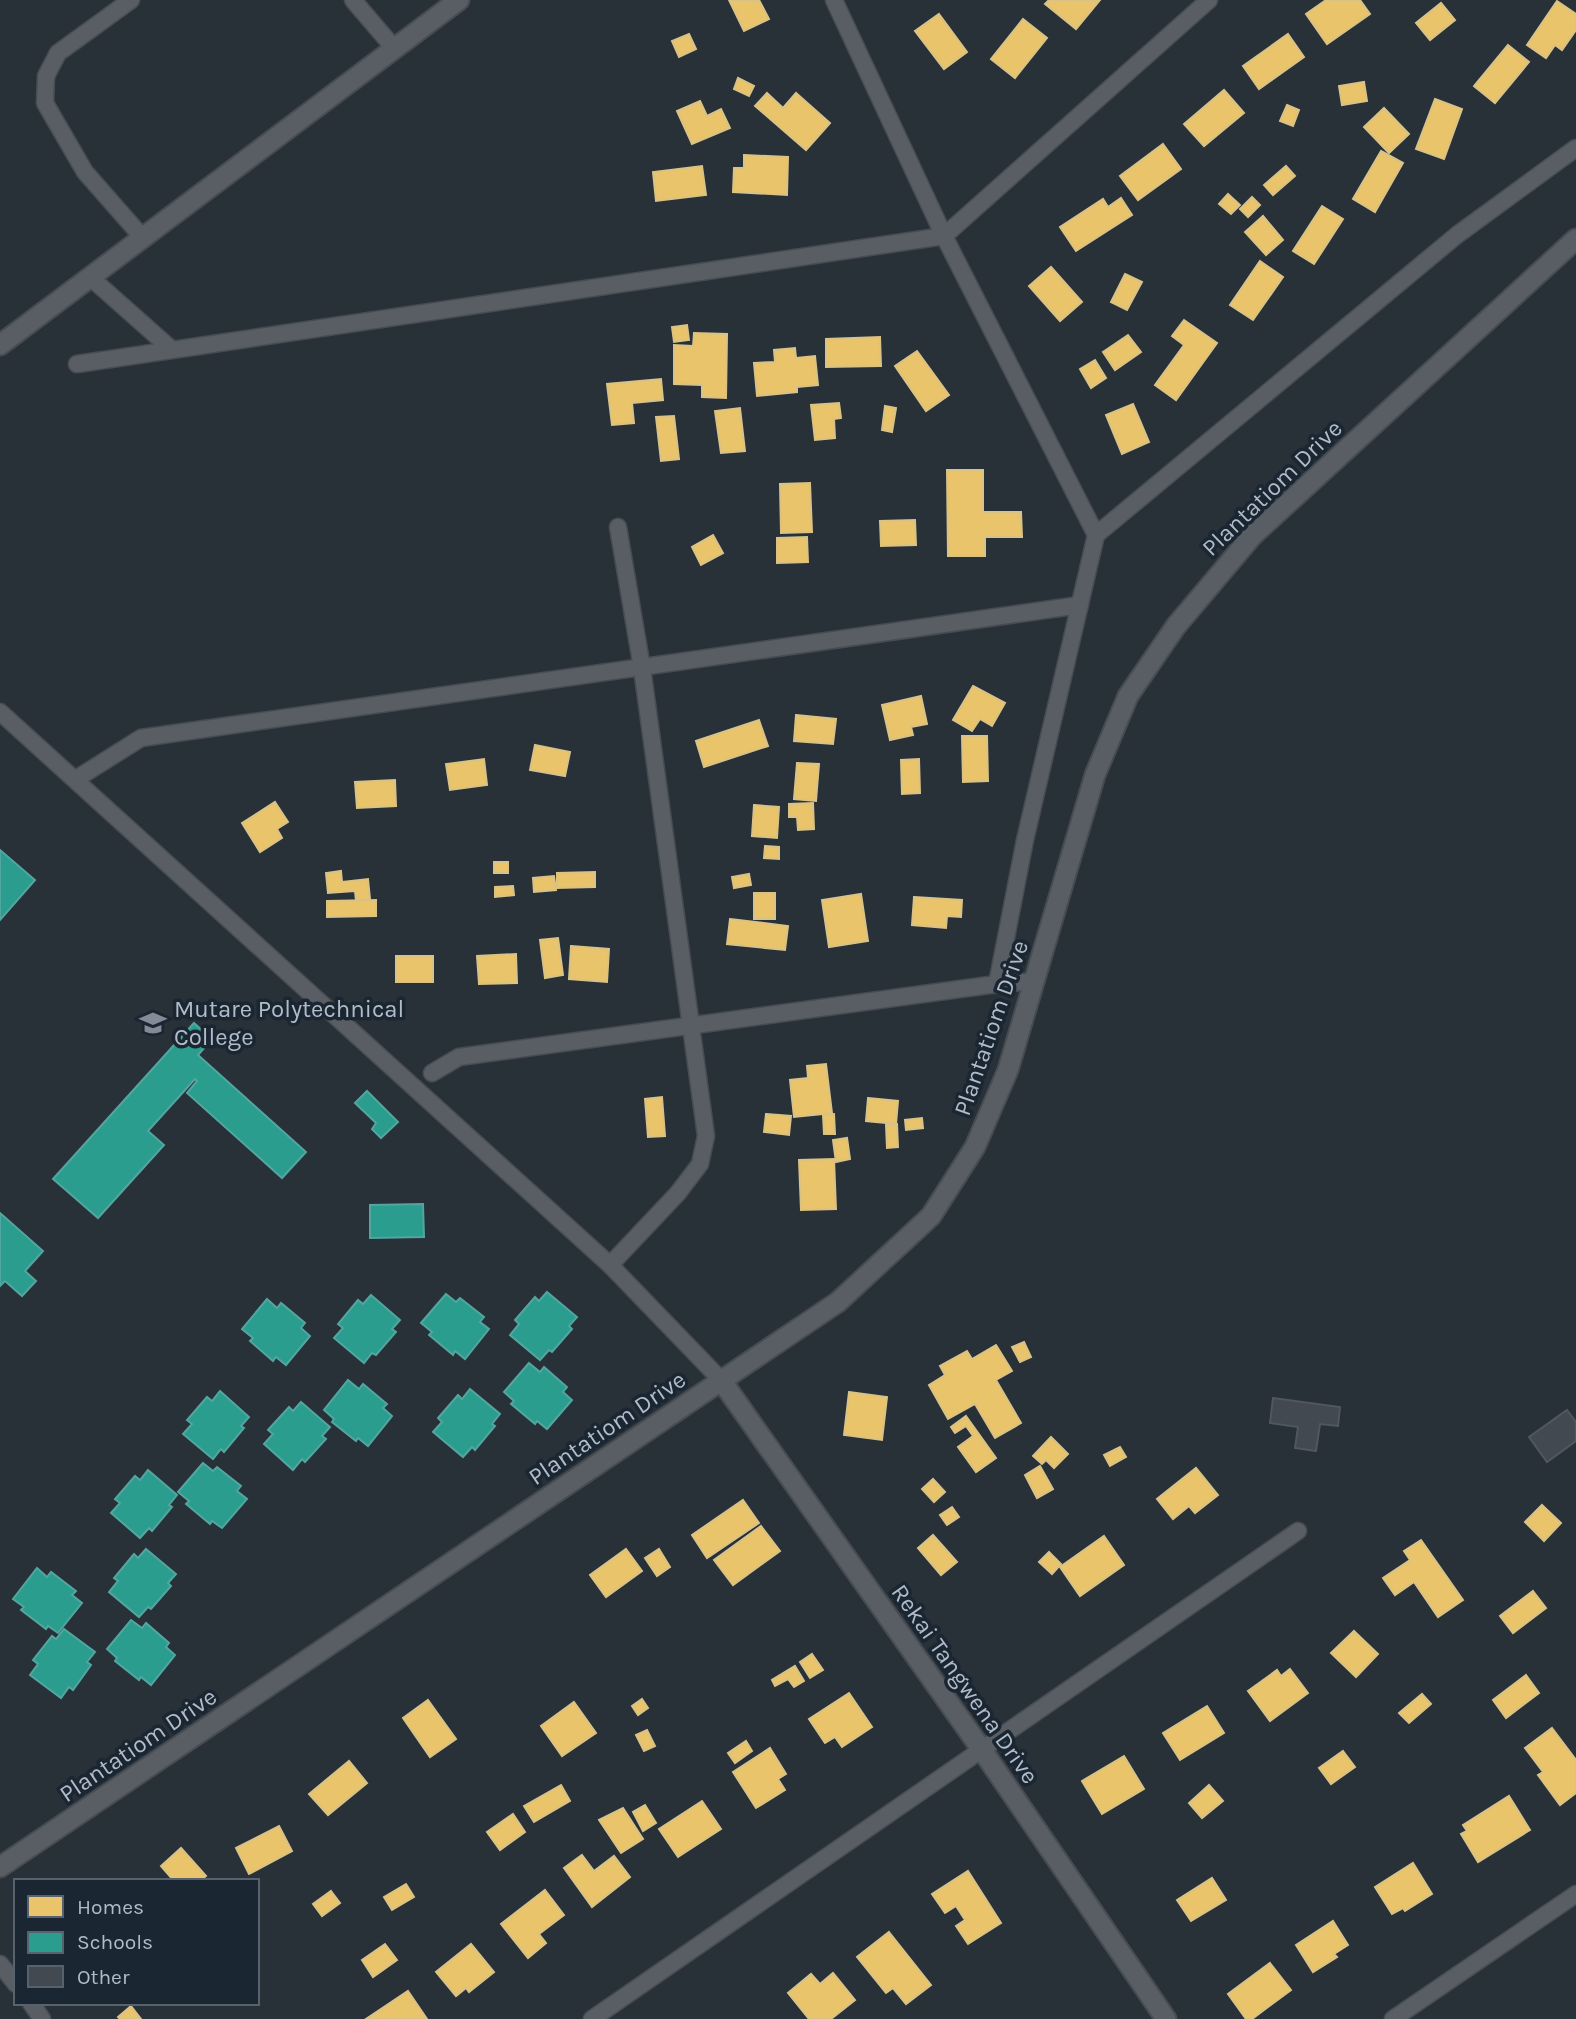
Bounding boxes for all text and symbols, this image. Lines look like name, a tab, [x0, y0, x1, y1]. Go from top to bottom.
street label: Plantatiom Drive	[1196, 414, 1348, 562]
street label: Plantatiom Drive	[948, 937, 1034, 1119]
place label: Mutare Polytechnical College	[174, 995, 404, 1051]
school or university icon: Mutare Polytechnical College	[138, 1008, 168, 1038]
street label: Plantatiom Drive	[523, 1365, 691, 1491]
street label: Rekai Tangwena Drive	[886, 1579, 1044, 1789]
street label: Plantatiom Drive	[54, 1682, 222, 1808]
legend	[14, 1879, 259, 2005]
text: Homes	[77, 1895, 144, 1919]
text: Schools	[77, 1930, 153, 1954]
text: Other	[77, 1965, 130, 1989]

